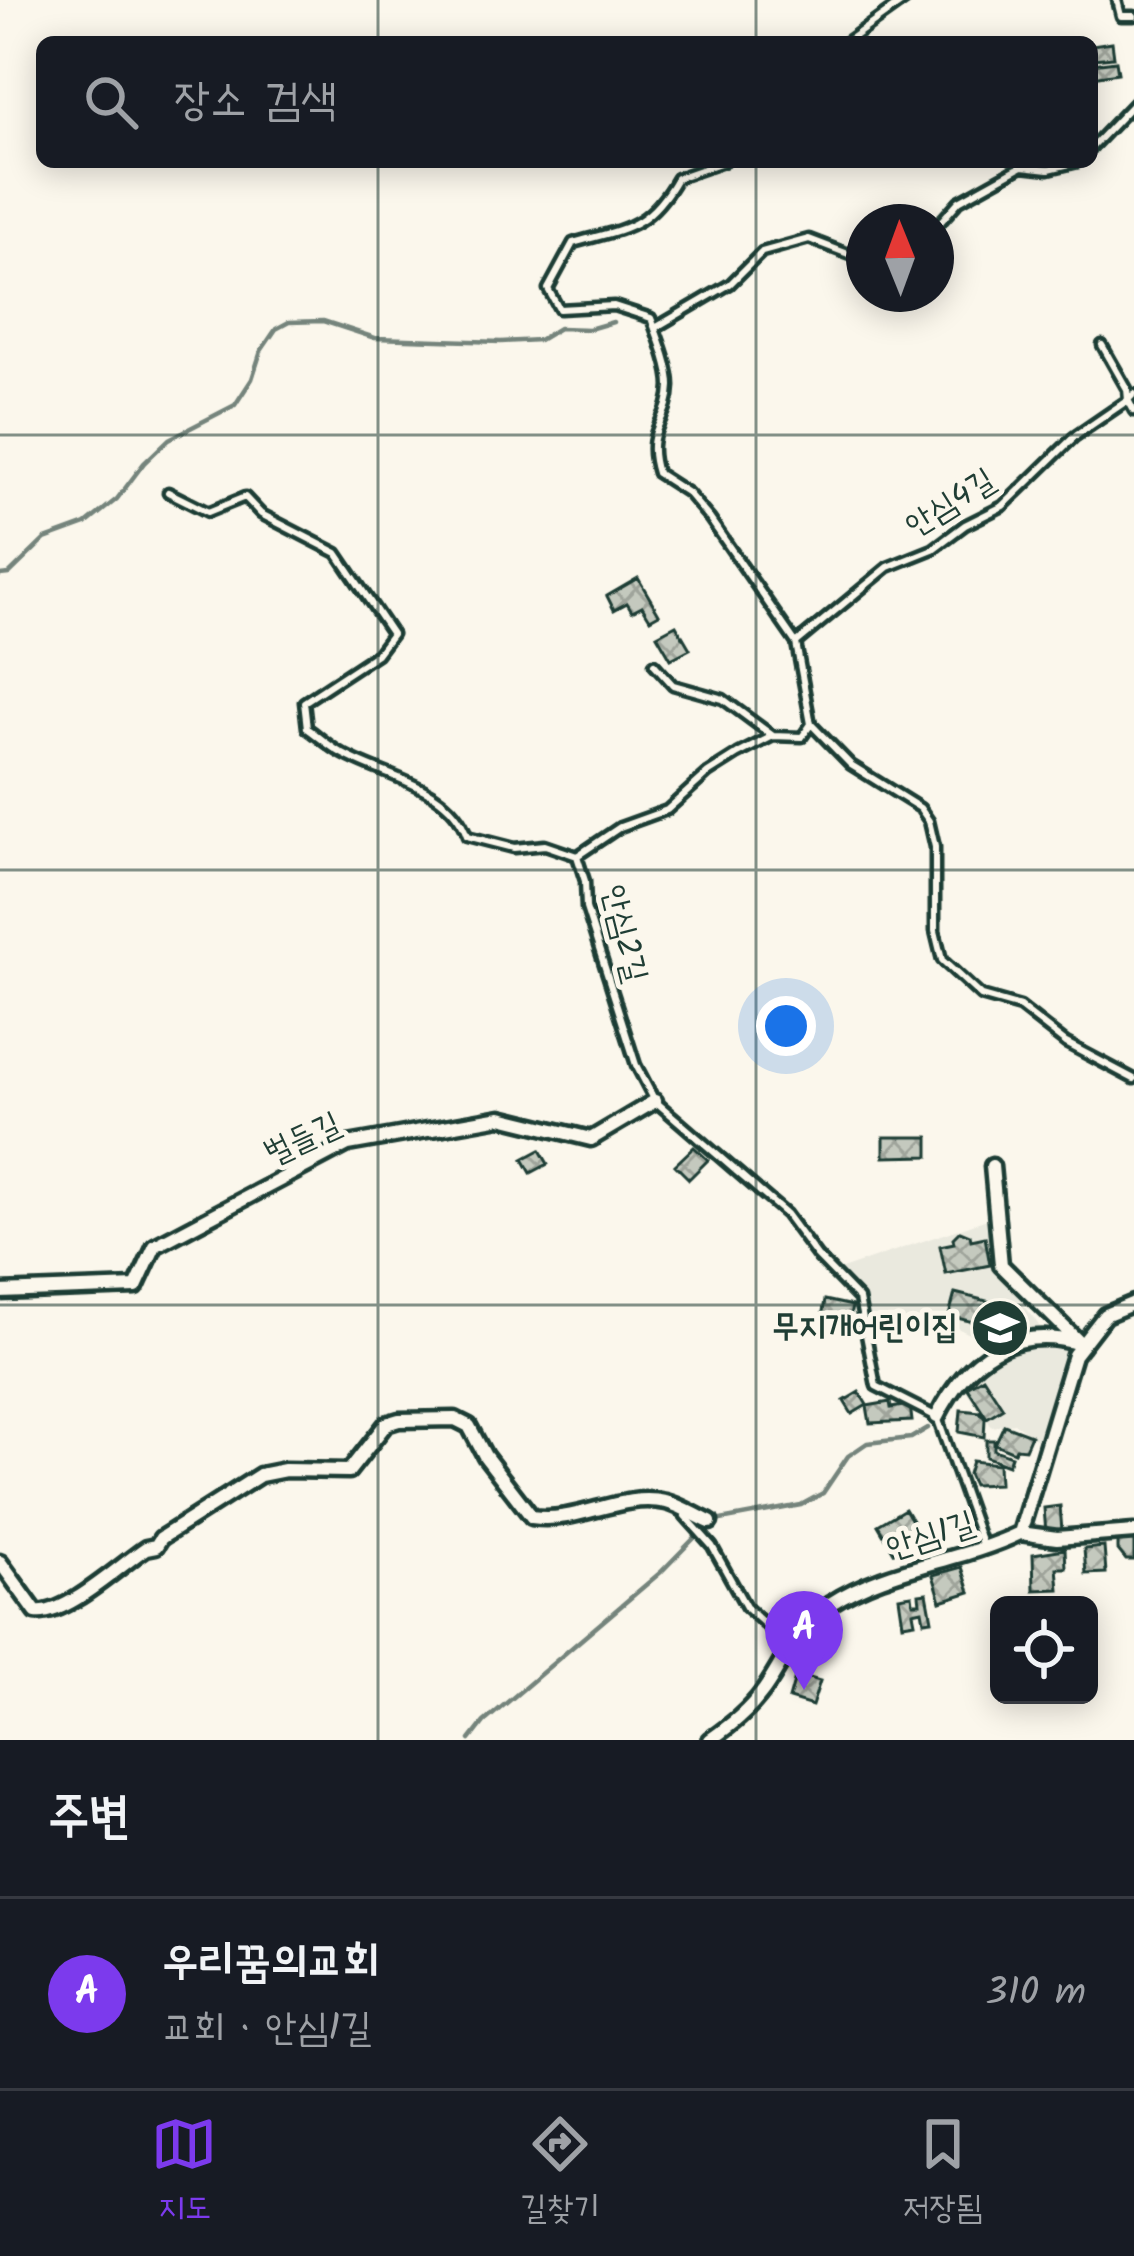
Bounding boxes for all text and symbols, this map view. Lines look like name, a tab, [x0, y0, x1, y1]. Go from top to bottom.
search box	[36, 36, 1098, 168]
text: 장소 검색	[174, 66, 337, 138]
icon: search	[78, 69, 144, 135]
north arrow	[846, 204, 954, 312]
street label: 안심4길	[895, 456, 1007, 552]
street label: 안심2길	[585, 880, 661, 988]
your location	[756, 996, 816, 1056]
street label: 벌들길	[256, 1099, 350, 1181]
school or university icon: 무지개어린이집	[969, 1297, 1031, 1359]
place label: 무지개어린이집	[772, 1302, 958, 1355]
street label: 안심1길	[880, 1498, 982, 1576]
pin: A	[765, 1591, 843, 1690]
map controls	[990, 1596, 1098, 1704]
button: locate	[990, 1596, 1098, 1704]
text: 주변	[48, 1778, 130, 1859]
text: 우리꿈의교회	[162, 1927, 379, 1999]
text: A	[75, 1963, 99, 2025]
text: 310 m	[985, 1963, 1086, 2025]
text: 교회 · 안심1길	[162, 1999, 372, 2061]
tab: 지도	[151, 2111, 217, 2236]
tab: 길찾기	[520, 2111, 600, 2236]
tab: 저장됨	[903, 2111, 983, 2236]

